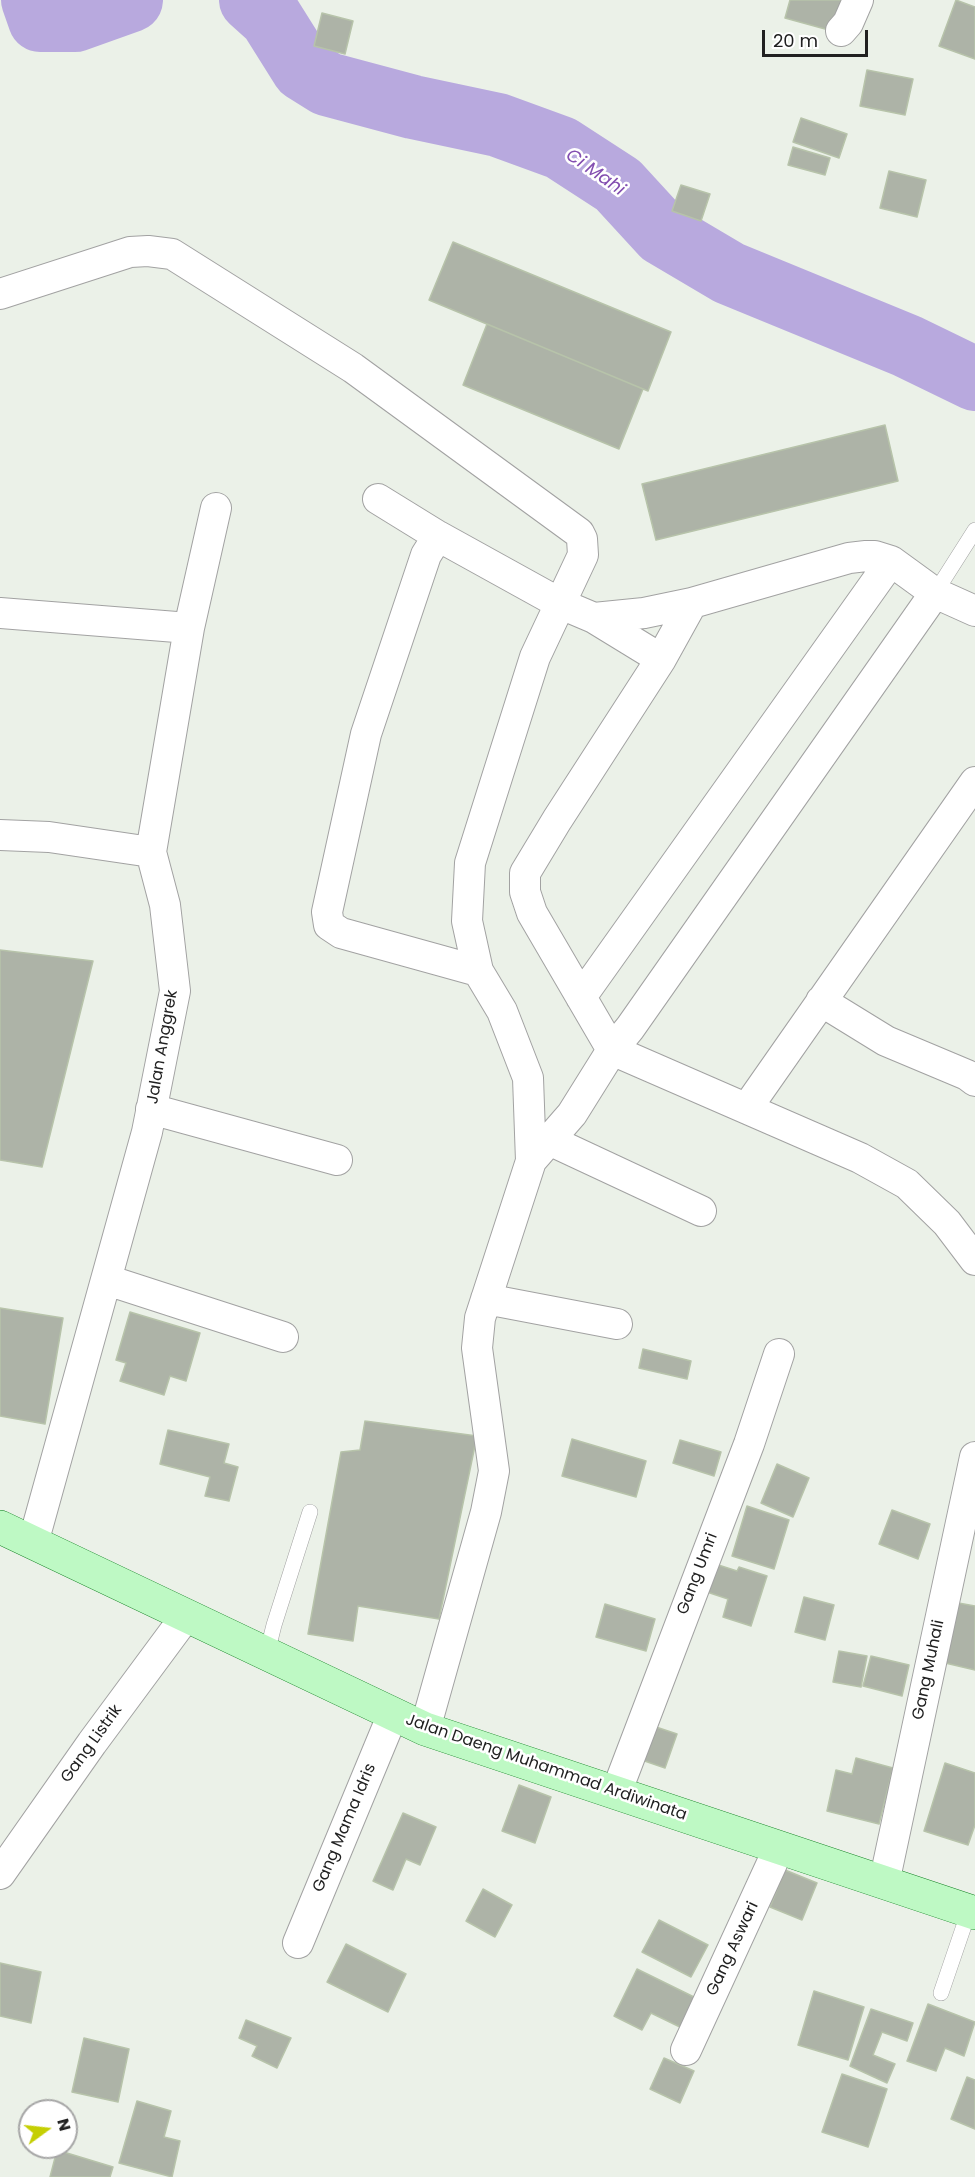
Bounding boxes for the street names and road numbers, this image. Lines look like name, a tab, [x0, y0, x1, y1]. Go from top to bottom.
street label: Jalan Anggrek	[144, 989, 182, 1105]
street label: Gang Umri	[674, 1531, 722, 1617]
street label: Gang Muhali	[909, 1618, 949, 1722]
street label: Gang Listrik	[57, 1701, 127, 1787]
street label: Jalan Daeng Muhammad Ardiwinata	[403, 1711, 689, 1825]
street label: Gang Mama Idris	[309, 1761, 381, 1895]
street label: Gang Aswari	[703, 1899, 763, 1999]

